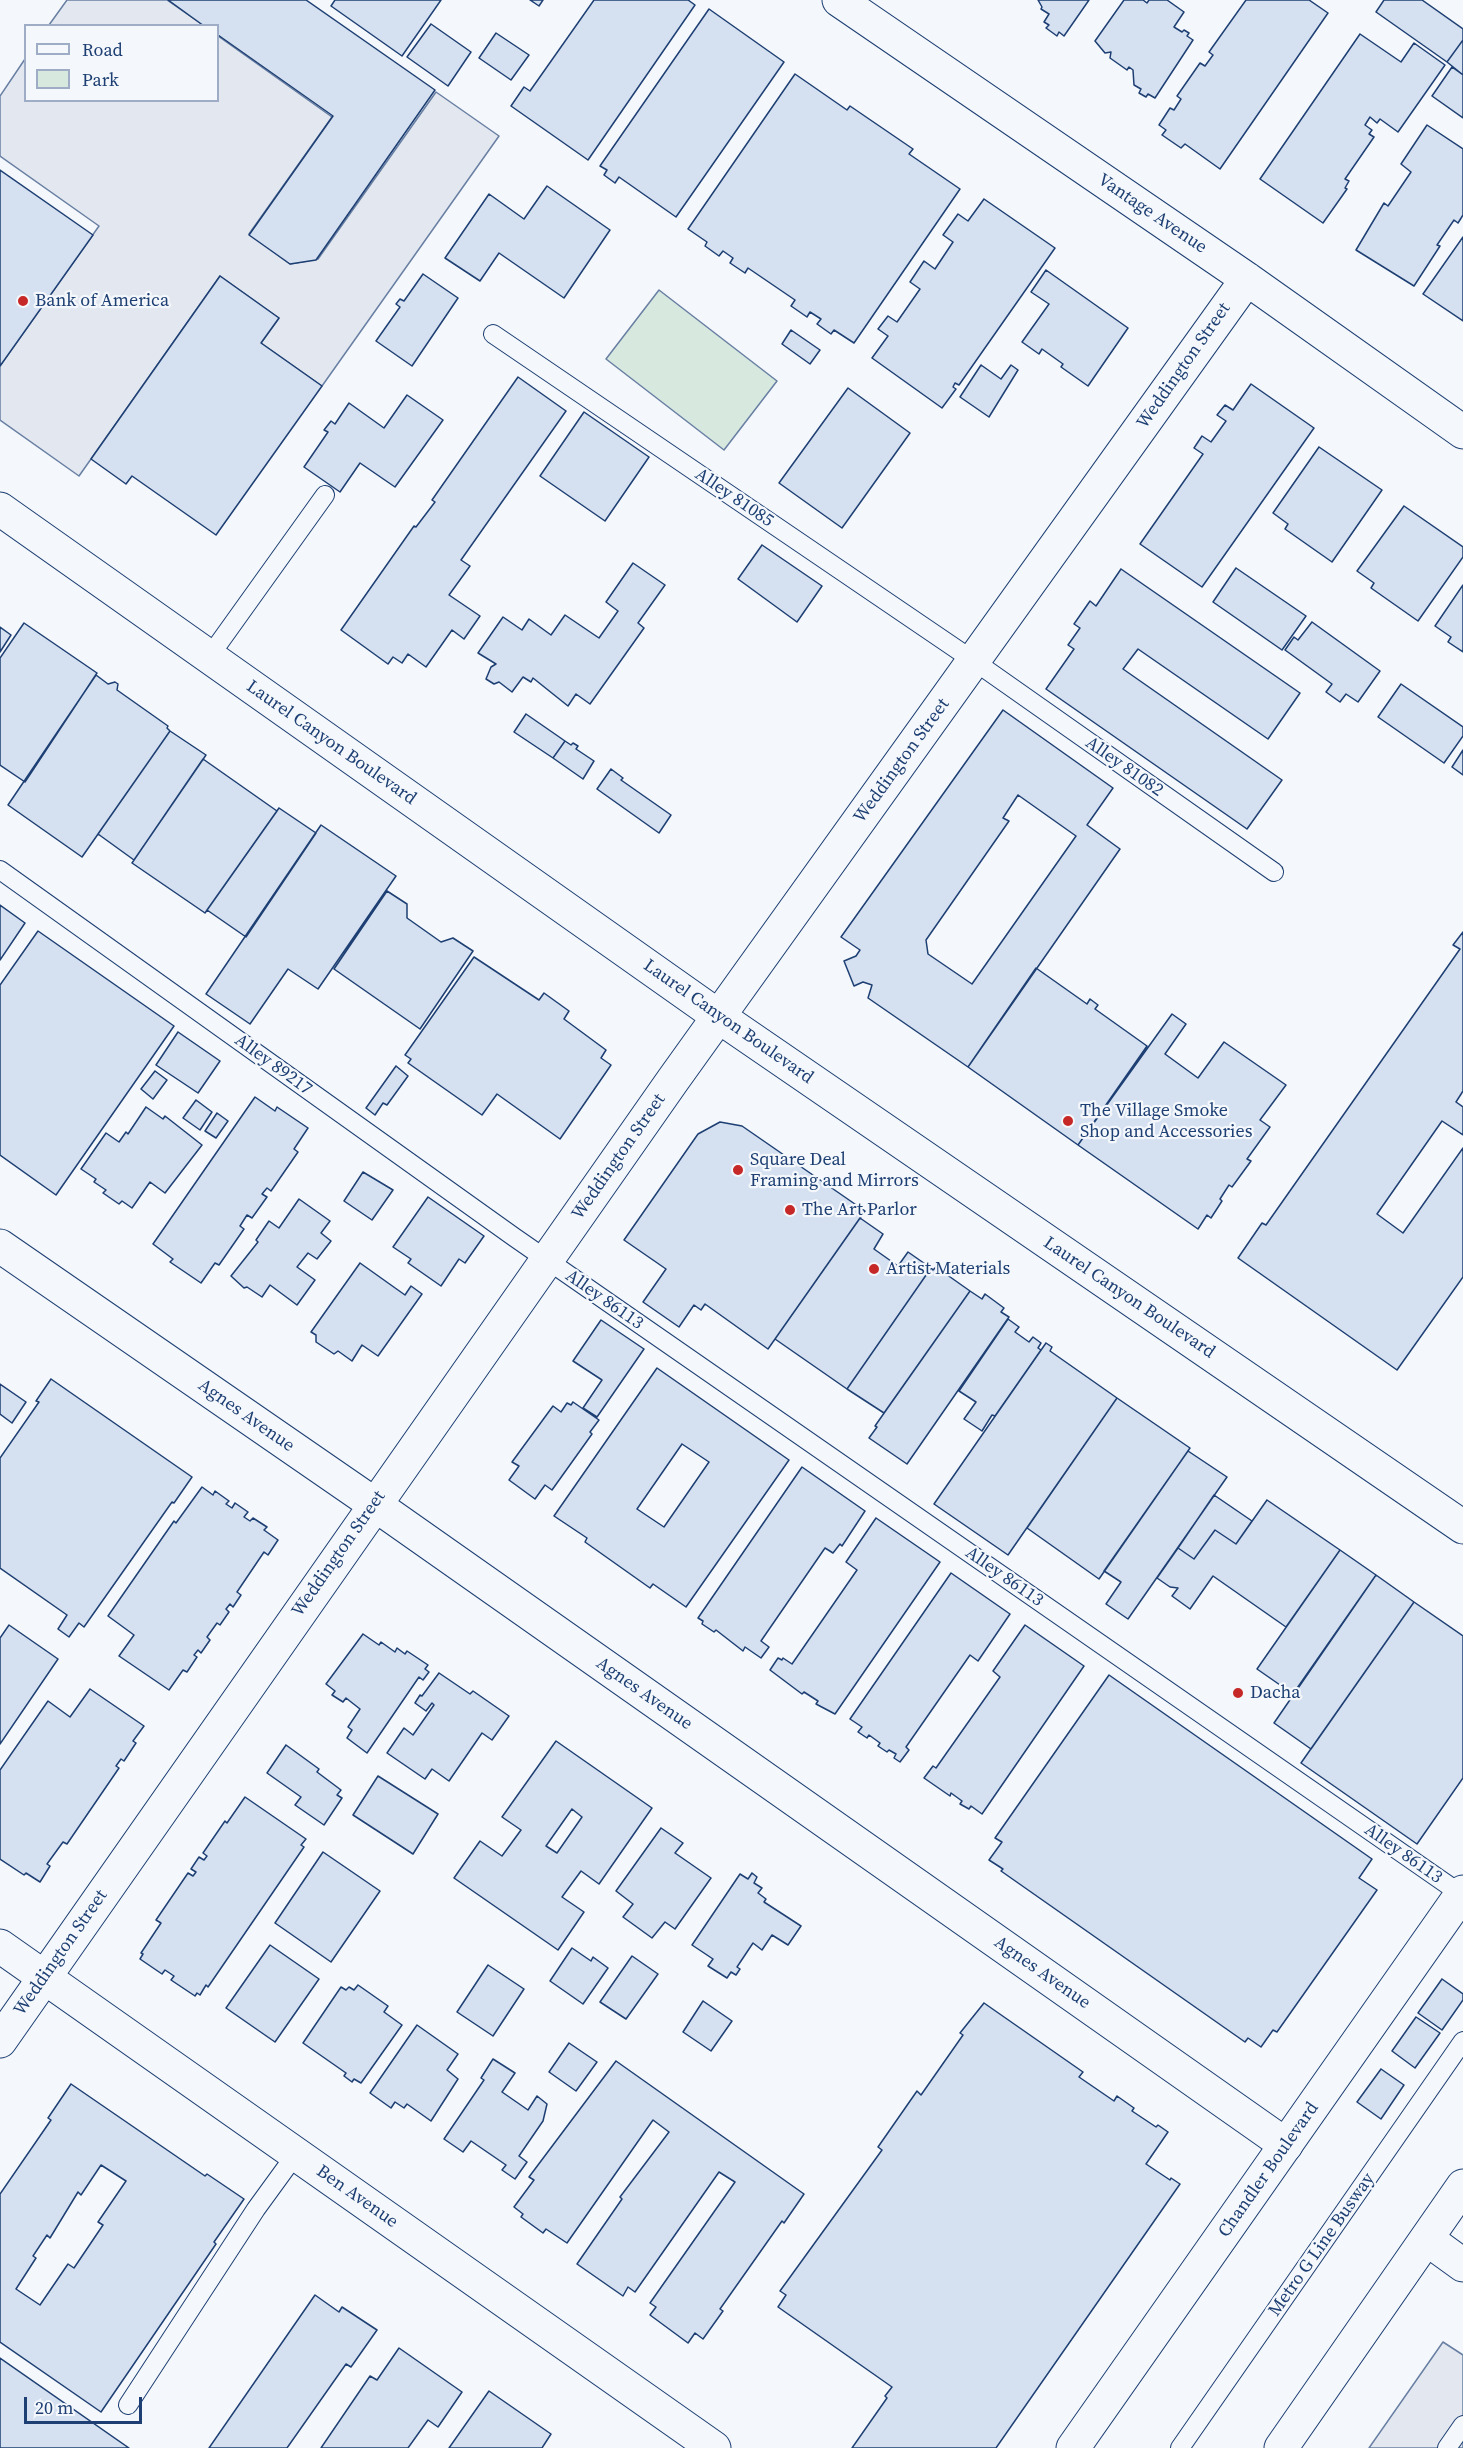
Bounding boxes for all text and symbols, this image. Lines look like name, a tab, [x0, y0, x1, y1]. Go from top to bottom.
legend	[24, 24, 219, 102]
text: Road	[82, 37, 123, 62]
text: Park	[82, 67, 119, 92]
street label: Vantage Avenue	[1093, 170, 1211, 258]
place label: Bank of America	[35, 290, 169, 312]
marker: Bank of America	[16, 294, 30, 308]
street label: Weddington Street	[1133, 299, 1235, 433]
street label: Alley 81085	[691, 464, 777, 532]
street label: Laurel Canyon Boulevard	[242, 676, 420, 810]
street label: Weddington Street	[850, 695, 954, 827]
street label: Alley 81082	[1081, 732, 1167, 802]
street label: Laurel Canyon Boulevard	[639, 955, 817, 1089]
street label: Alley 89217	[230, 1030, 316, 1100]
street label: Weddington Street	[568, 1090, 670, 1224]
place label: The Village Smoke Shop and Accessories	[1080, 1100, 1252, 1142]
marker: The Village Smoke Shop and Accessories	[1061, 1114, 1075, 1128]
place label: Square Deal Framing and Mirrors	[750, 1149, 919, 1192]
marker: Square Deal Framing and Mirrors	[731, 1163, 745, 1177]
place label: The Art Parlor	[802, 1199, 917, 1221]
marker: The Art Parlor	[783, 1203, 797, 1217]
street label: Laurel Canyon Boulevard	[1039, 1232, 1219, 1364]
place label: Artist Materials	[886, 1258, 1010, 1280]
marker: Artist Materials	[867, 1262, 881, 1276]
street label: Alley 86113	[561, 1265, 647, 1335]
street label: Agnes Avenue	[194, 1375, 298, 1457]
street label: Weddington Street	[288, 1487, 390, 1621]
street label: Alley 86113	[961, 1542, 1047, 1612]
street label: Agnes Avenue	[592, 1653, 696, 1735]
place label: Dacha	[1250, 1682, 1301, 1704]
marker: Dacha	[1231, 1686, 1245, 1700]
street label: Alley 86113	[1360, 1819, 1446, 1889]
street label: Weddington Street	[10, 1886, 112, 2020]
street label: Agnes Avenue	[990, 1932, 1094, 2014]
street label: Chandler Boulevard	[1214, 2098, 1324, 2242]
street label: Ben Avenue	[312, 2161, 402, 2233]
street label: Metro G Line Busway	[1264, 2169, 1380, 2321]
scale bar	[27, 2385, 146, 2423]
text: 20 m	[35, 2395, 73, 2420]

